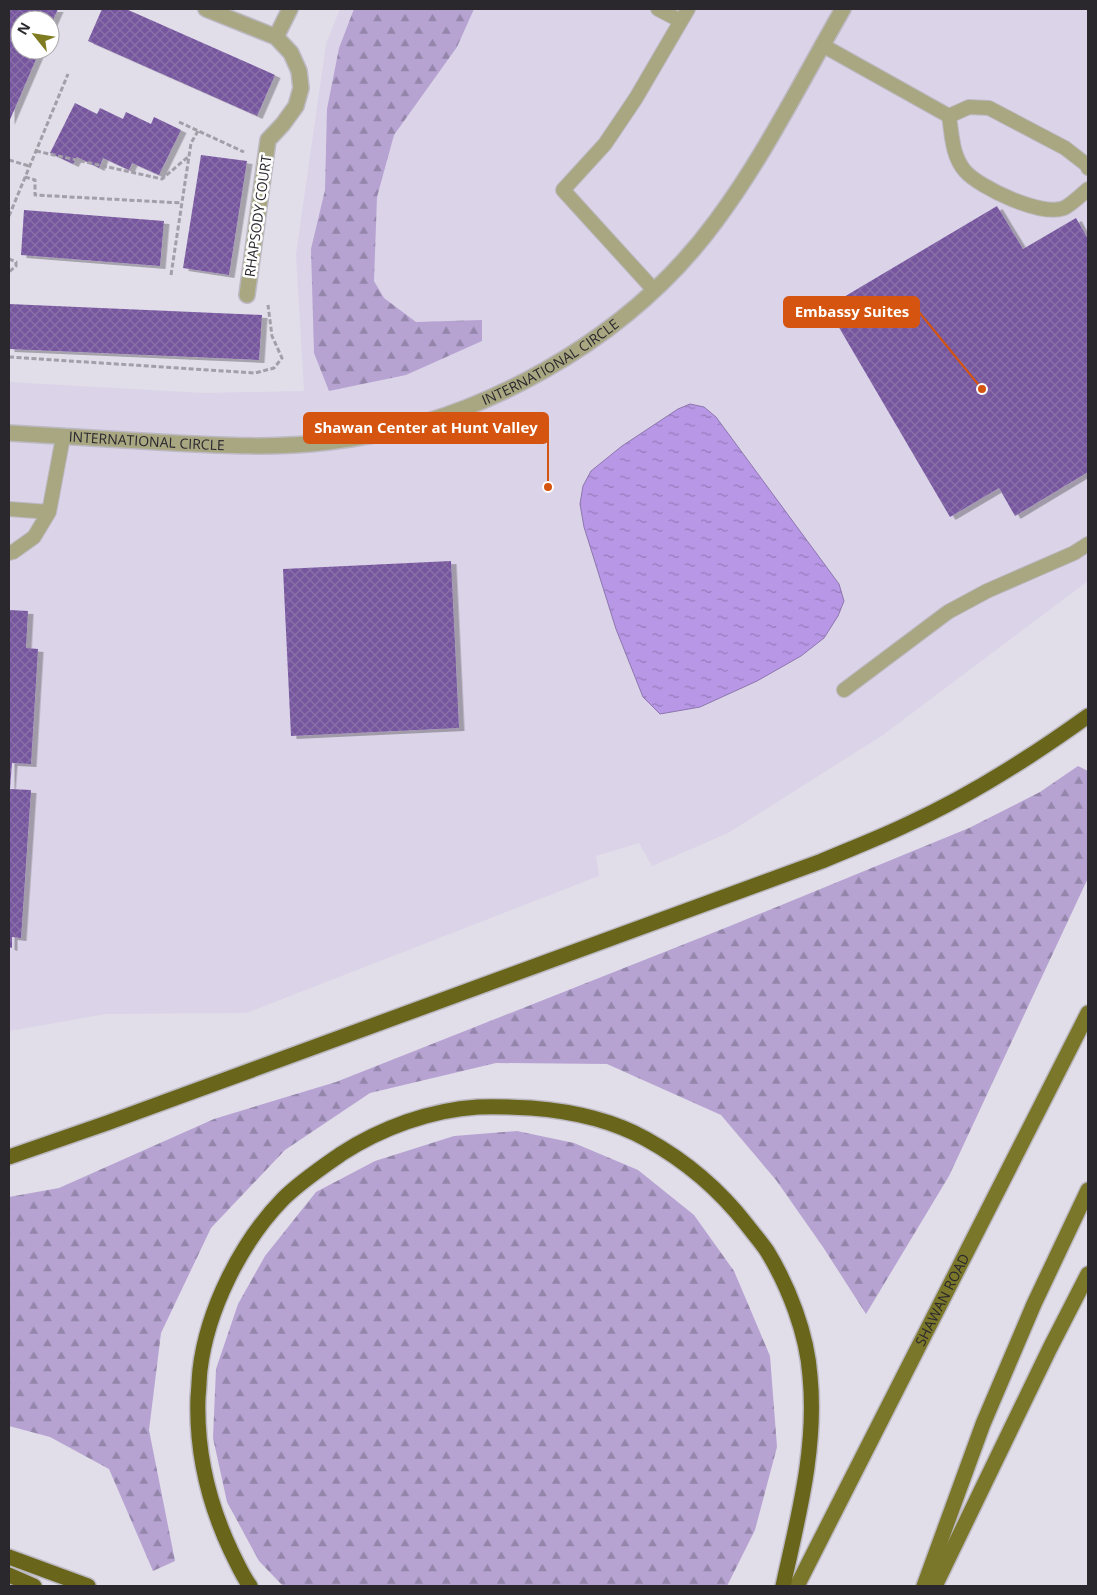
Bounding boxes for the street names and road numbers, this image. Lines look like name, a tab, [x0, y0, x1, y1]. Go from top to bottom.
street label: RHAPSODY COURT	[240, 154, 275, 278]
street label: INTERNATIONAL CIRCLE	[479, 314, 622, 409]
street label: INTERNATIONAL CIRCLE	[68, 427, 225, 454]
street label: SHAWAN ROAD	[910, 1250, 973, 1349]

